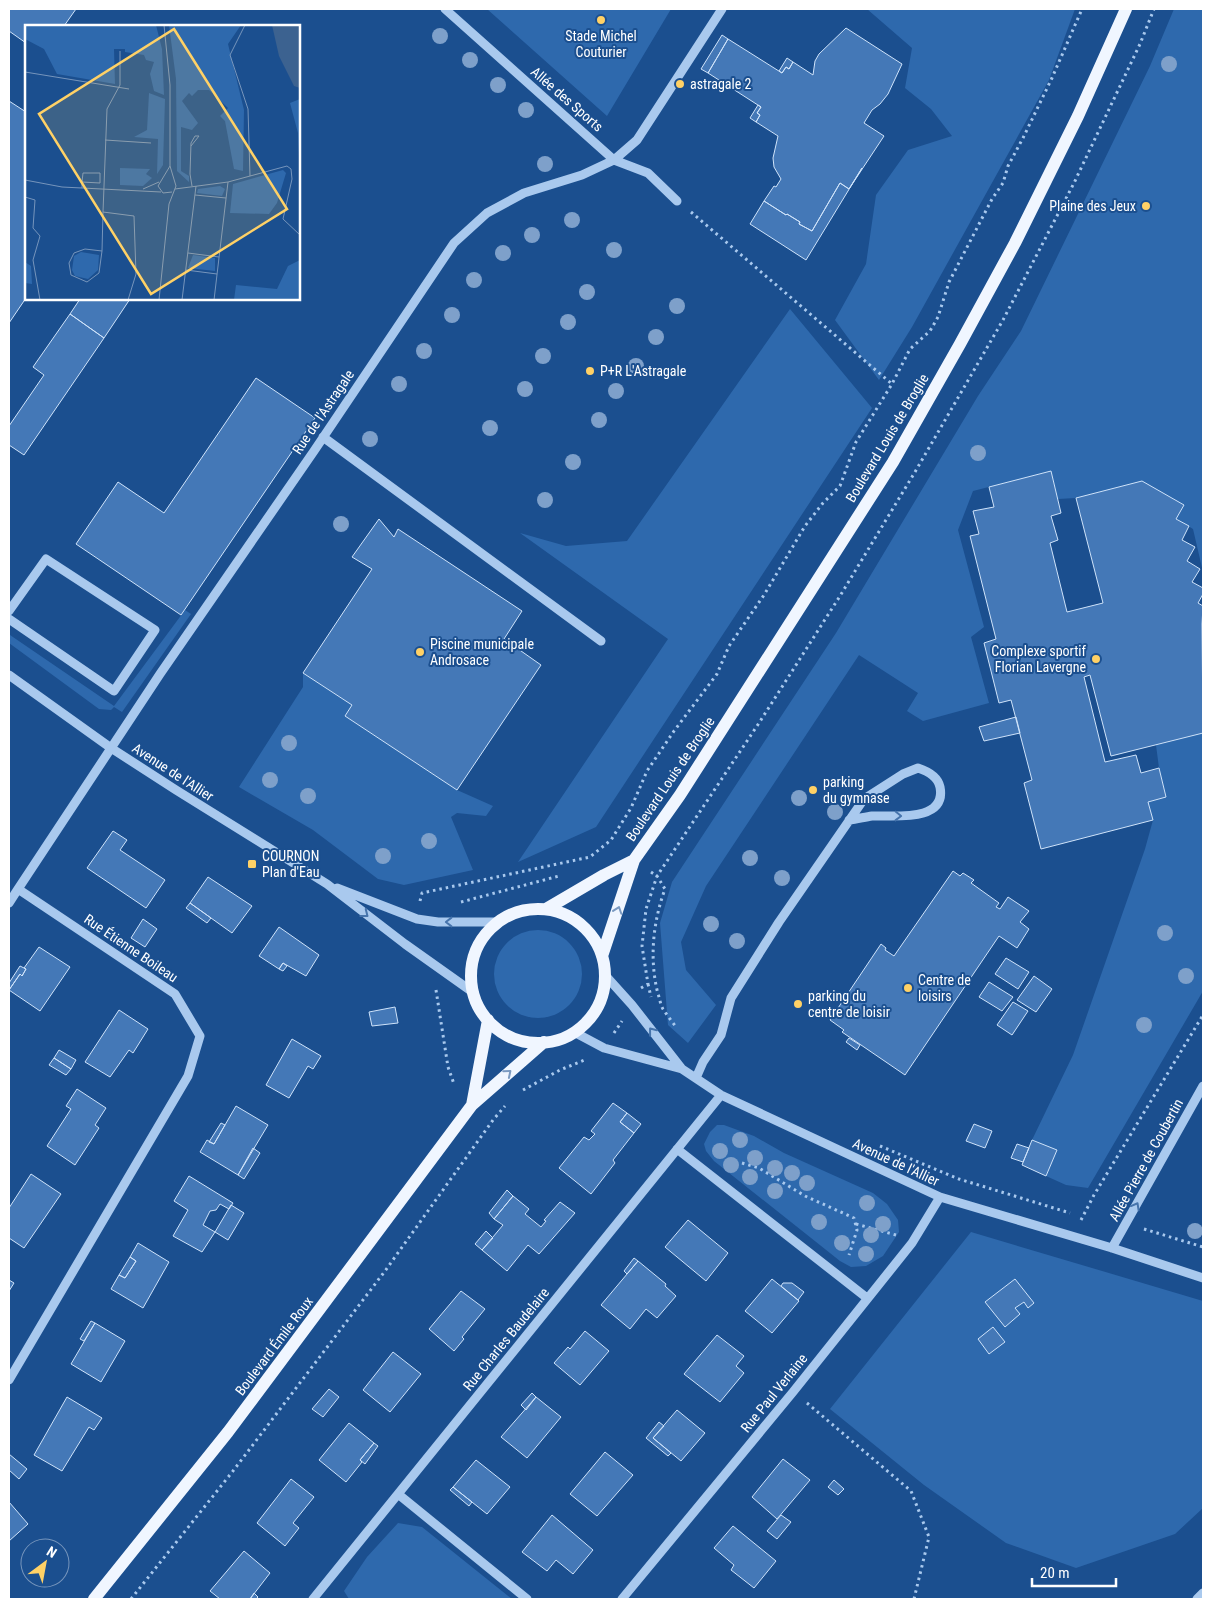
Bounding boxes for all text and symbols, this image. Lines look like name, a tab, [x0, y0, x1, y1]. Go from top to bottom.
marker: Stade Michel Couturier	[595, 14, 607, 26]
inset map	[25, 25, 300, 300]
place label: Stade Michel Couturier	[565, 28, 637, 60]
street label: Allée des Sports	[528, 63, 606, 135]
place label: astragale 2	[690, 76, 752, 92]
marker: astragale 2	[674, 78, 686, 90]
place label: Plaine des Jeux	[1049, 198, 1136, 214]
marker: Plaine des Jeux	[1140, 200, 1152, 212]
place label: P+R L'Astragale	[600, 363, 687, 379]
marker: P+R L'Astragale	[584, 365, 596, 377]
street label: Rue de l'Astragale	[289, 366, 357, 457]
street label: Boulevard Louis de Broglie	[842, 371, 932, 505]
place label: Piscine municipale Androsace	[430, 636, 534, 668]
place label: Complexe sportif Florian Lavergne	[991, 643, 1087, 675]
marker: Piscine municipale Androsace	[414, 646, 426, 658]
marker: Complexe sportif Florian Lavergne	[1090, 653, 1102, 665]
street label: Boulevard Louis de Broglie	[622, 713, 718, 844]
street label: Avenue de l'Allier	[129, 740, 217, 804]
place label: parking du gymnase	[823, 774, 890, 806]
marker: parking du gymnase	[807, 784, 819, 796]
one-way arrow	[894, 811, 902, 822]
place label: COURNON Plan d'Eau	[262, 848, 320, 880]
marker: COURNON Plan d'Eau	[246, 858, 258, 870]
one-way arrow	[612, 906, 622, 915]
one-way arrow	[359, 908, 368, 916]
street label: Rue Étienne Boileau	[81, 910, 181, 985]
one-way arrow	[445, 917, 452, 927]
place label: Centre de loisirs	[918, 972, 971, 1004]
marker: Centre de loisirs	[902, 982, 914, 994]
place label: parking du centre de loisir	[808, 988, 890, 1020]
marker: parking du centre de loisir	[792, 998, 804, 1010]
one-way arrow	[650, 1028, 658, 1037]
one-way arrow	[503, 1070, 512, 1079]
street label: Allée Pierre de Coubertin	[1106, 1096, 1186, 1224]
street label: Avenue de l'Allier	[850, 1135, 942, 1189]
one-way arrow	[1130, 1202, 1140, 1211]
street label: Rue Charles Baudelaire	[460, 1284, 553, 1394]
street label: Boulevard Émile Roux	[231, 1293, 316, 1398]
street label: Rue Paul Verlaine	[737, 1350, 811, 1436]
north arrow	[20, 1538, 70, 1588]
text: N	[44, 1543, 60, 1561]
scale bar	[1032, 1556, 1116, 1588]
text: 20 m	[1040, 1564, 1070, 1582]

